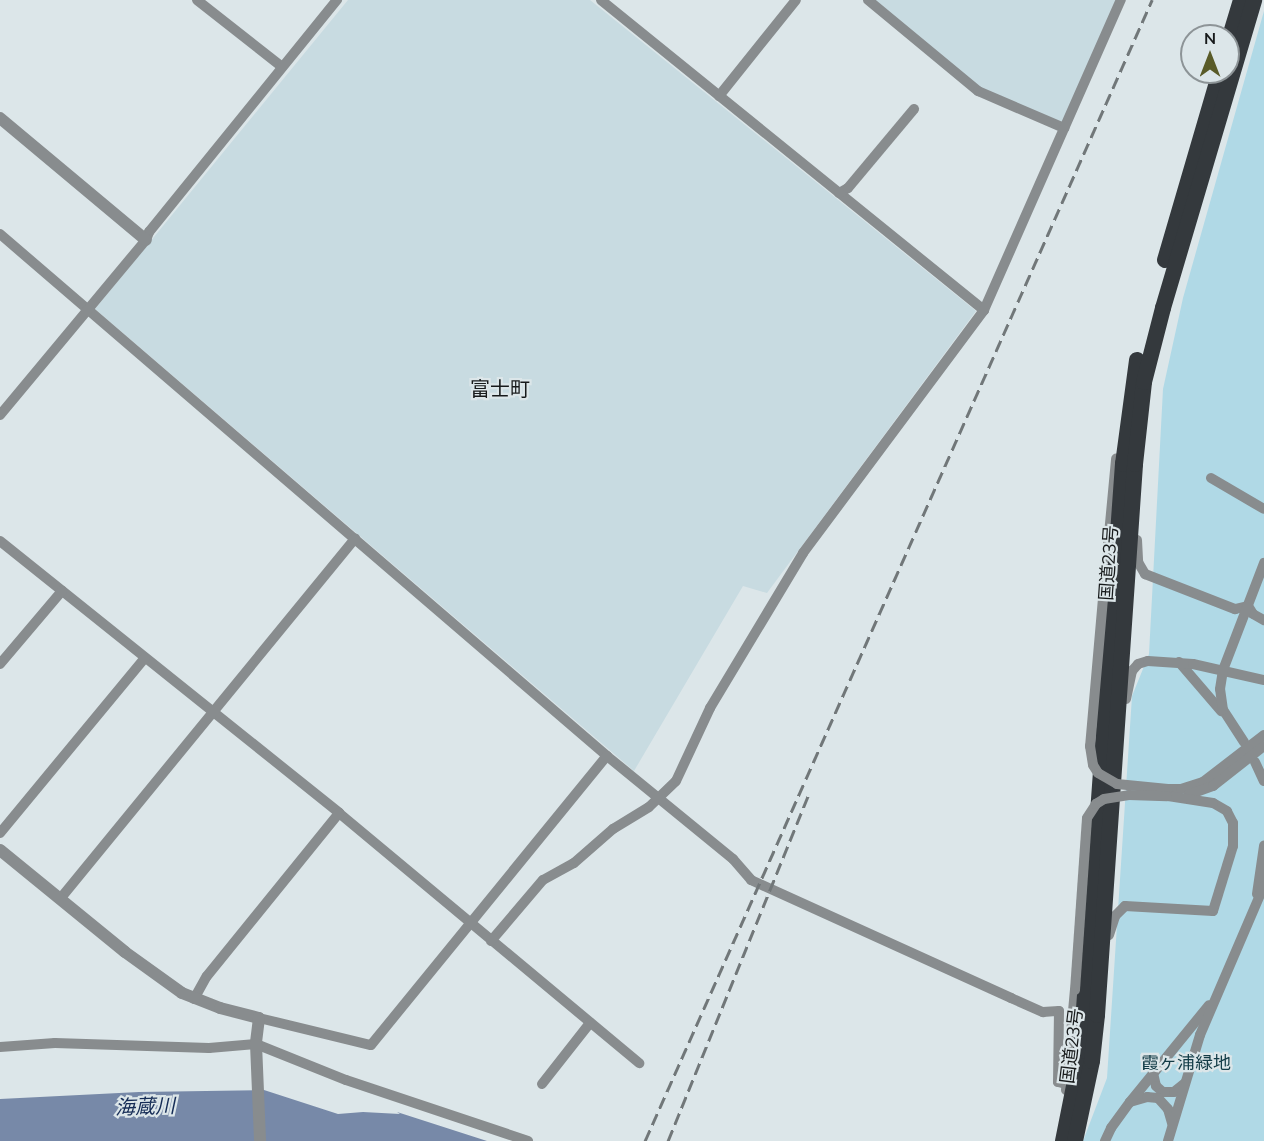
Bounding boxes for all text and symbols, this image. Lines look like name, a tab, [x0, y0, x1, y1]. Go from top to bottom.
north arrow	[1180, 24, 1240, 84]
text: N	[1204, 28, 1216, 48]
district label: 富士町	[470, 376, 530, 400]
street label: 国道23号	[1096, 525, 1122, 601]
street label: 国道23号	[1057, 1007, 1087, 1085]
park label: 霞ヶ浦緑地	[1141, 1052, 1231, 1074]
water label: 海蔵川	[115, 1093, 175, 1119]

